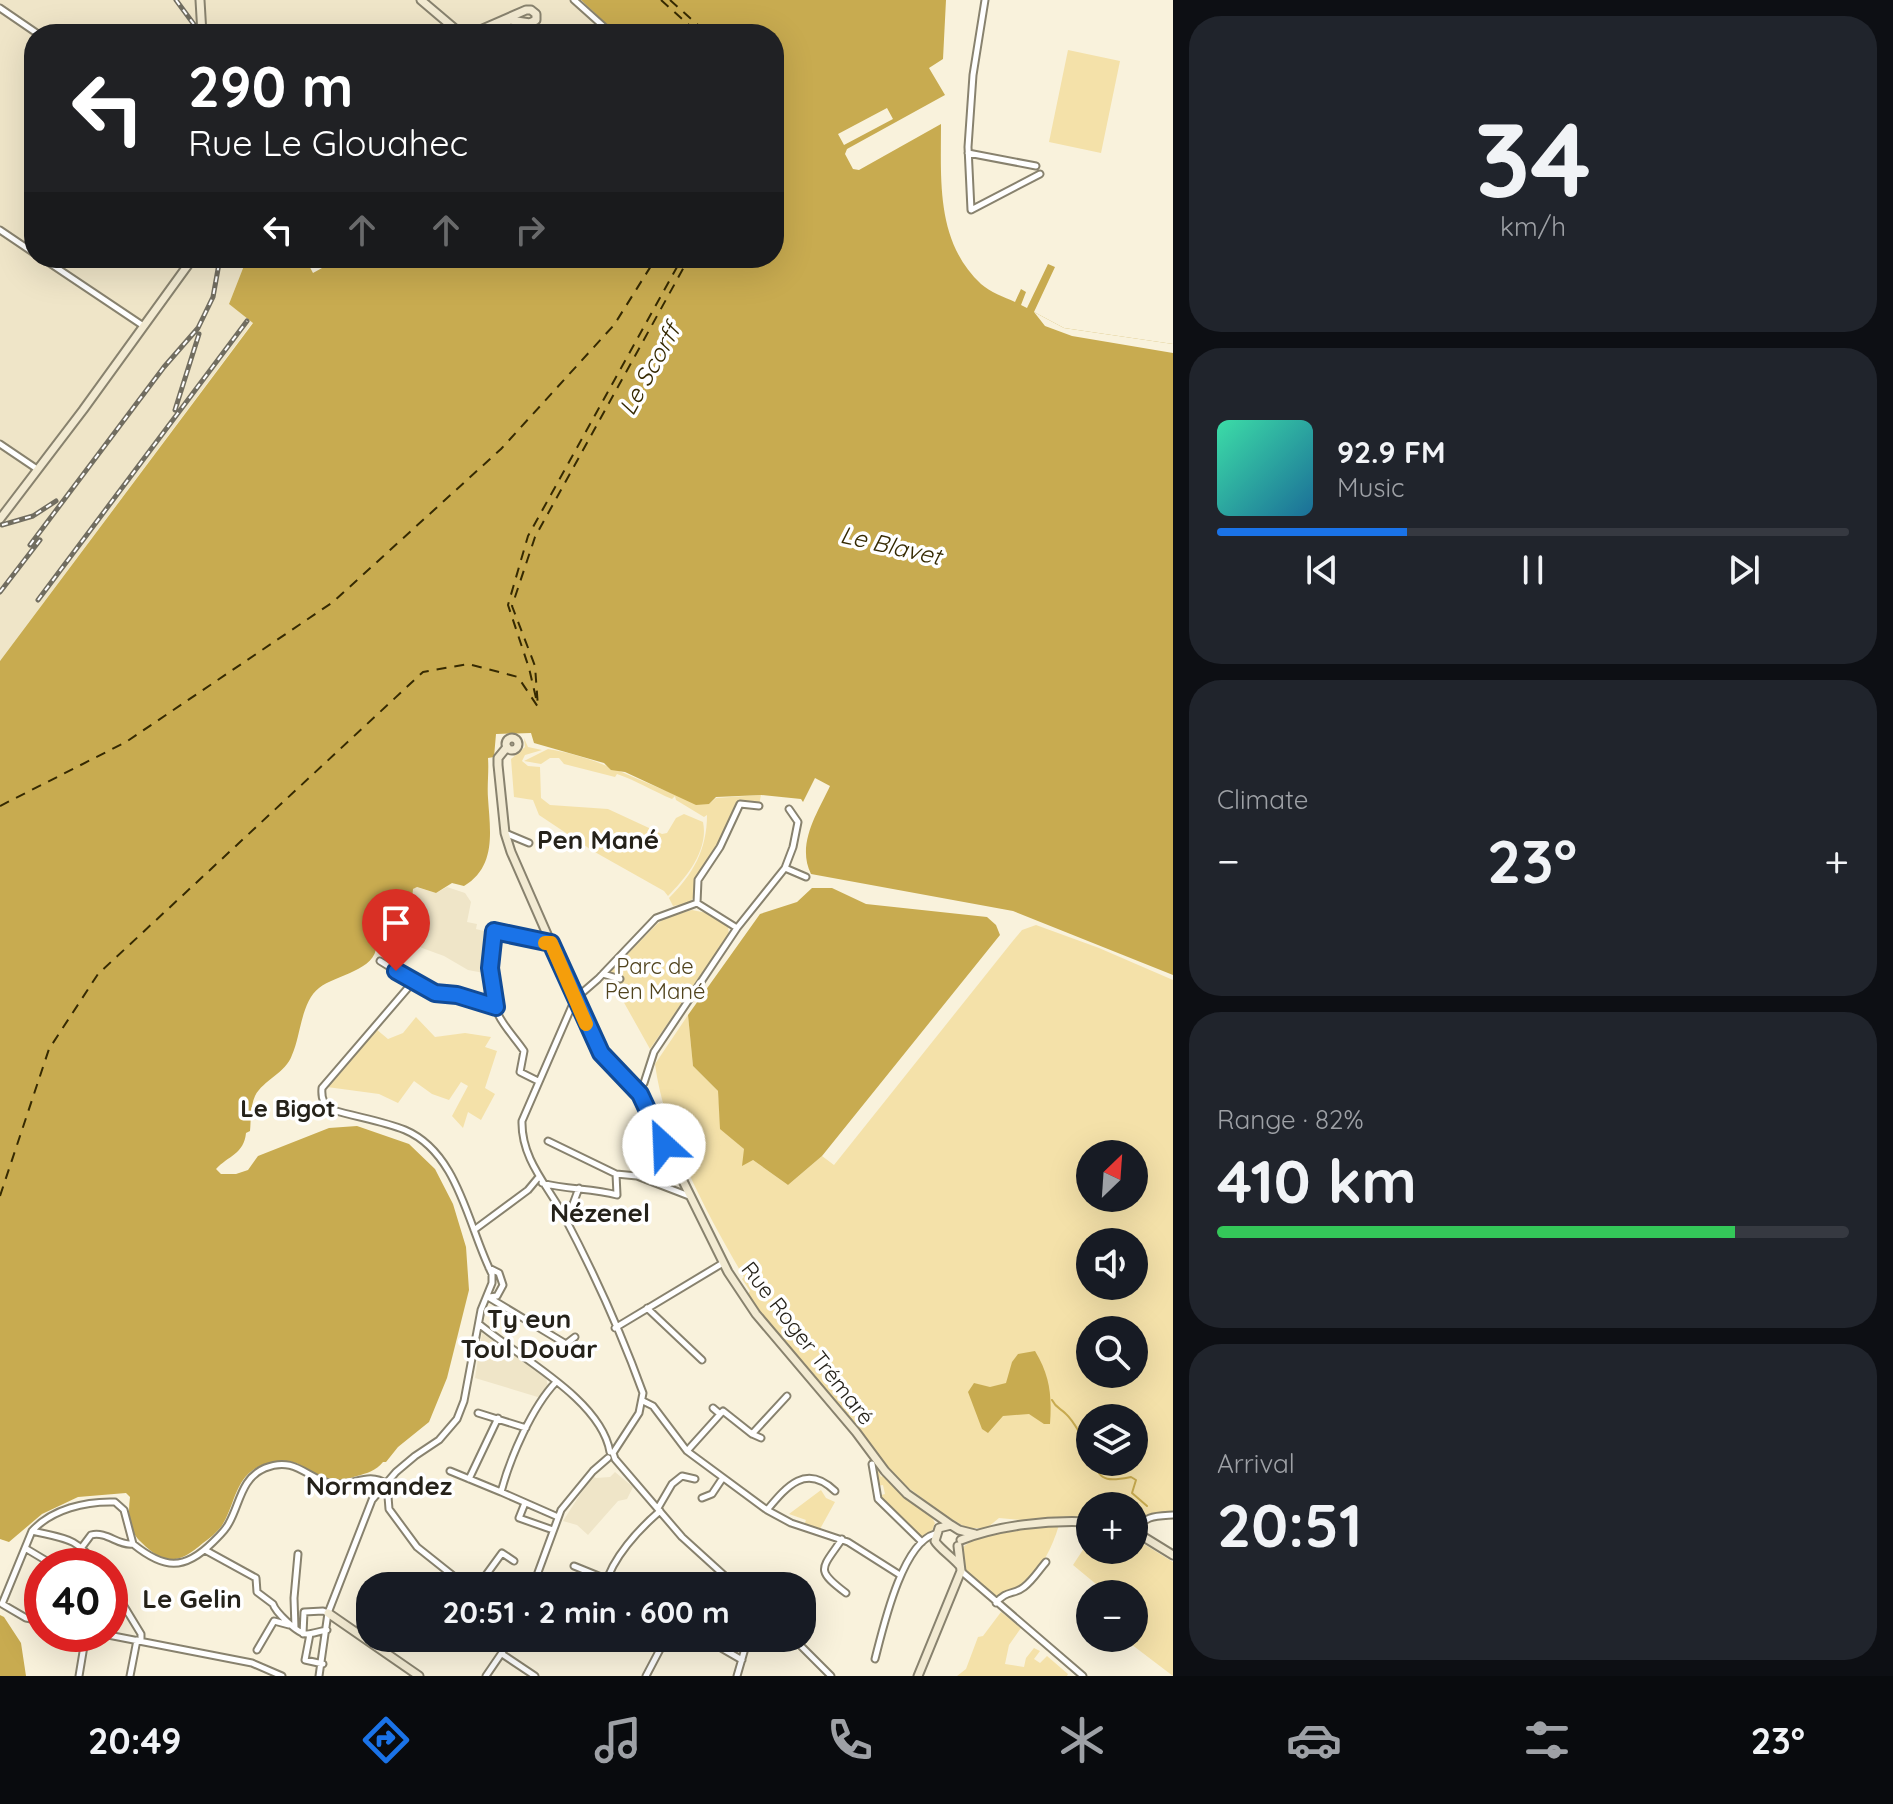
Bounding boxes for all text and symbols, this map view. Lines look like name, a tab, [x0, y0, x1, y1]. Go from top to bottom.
text: 290 m	[188, 51, 353, 121]
icon: left	[56, 56, 160, 160]
text: 34	[1474, 93, 1592, 223]
text: Rue Le Glouahec	[188, 120, 468, 165]
icon: left	[256, 208, 300, 252]
icon: ahead	[340, 208, 384, 252]
icon: ahead	[424, 208, 468, 252]
icon: right	[508, 208, 552, 252]
text: km/h	[1500, 210, 1566, 243]
water label: Le Scorff	[612, 314, 689, 420]
text: 92.9 FM	[1337, 433, 1445, 471]
text: Music	[1337, 471, 1405, 504]
water label: Le Blavet	[838, 519, 947, 572]
icon: previous	[1300, 548, 1344, 592]
icon: pause	[1511, 548, 1555, 592]
icon: next	[1722, 548, 1766, 592]
text: Climate	[1217, 783, 1308, 816]
district label: Pen Mané	[537, 823, 659, 856]
text: 23°	[1487, 823, 1577, 898]
text: −	[1217, 833, 1240, 888]
text: +	[1824, 833, 1849, 888]
pin	[362, 889, 430, 971]
icon: arrive	[374, 901, 418, 945]
park label: Parc de Pen Mané	[605, 952, 705, 1005]
district label: Le Bigot	[240, 1093, 336, 1123]
position arrow	[622, 1103, 706, 1187]
text: Range · 82%	[1217, 1103, 1364, 1136]
north arrow	[1076, 1140, 1148, 1212]
map controls	[1076, 1140, 1148, 1652]
text: 410 km	[1217, 1143, 1417, 1218]
district label: Nézenel	[550, 1196, 650, 1229]
button: sound	[1076, 1228, 1148, 1300]
street label: Rue Roger Trémaré	[735, 1256, 881, 1430]
district label: Ty eun Toul Douar	[461, 1302, 597, 1365]
button: search	[1076, 1316, 1148, 1388]
button: layers	[1076, 1404, 1148, 1476]
text: Arrival	[1217, 1447, 1295, 1480]
district label: Normandez	[306, 1469, 453, 1502]
text: 20:51	[1217, 1487, 1362, 1562]
button: +	[1076, 1492, 1148, 1564]
speed limit sign: 40	[24, 1548, 128, 1652]
button: −	[1076, 1580, 1148, 1652]
district label: Le Gelin	[142, 1582, 242, 1615]
text: 20:51 · 2 min · 600 m	[442, 1593, 730, 1631]
icon: directions	[358, 1712, 414, 1768]
icon: music	[590, 1712, 646, 1768]
icon: phone	[822, 1712, 878, 1768]
icon: climate	[1054, 1712, 1110, 1768]
icon: car	[1286, 1712, 1342, 1768]
icon: filters	[1519, 1712, 1575, 1768]
text: 20:49	[88, 1718, 181, 1763]
text: 23°	[1751, 1718, 1805, 1763]

